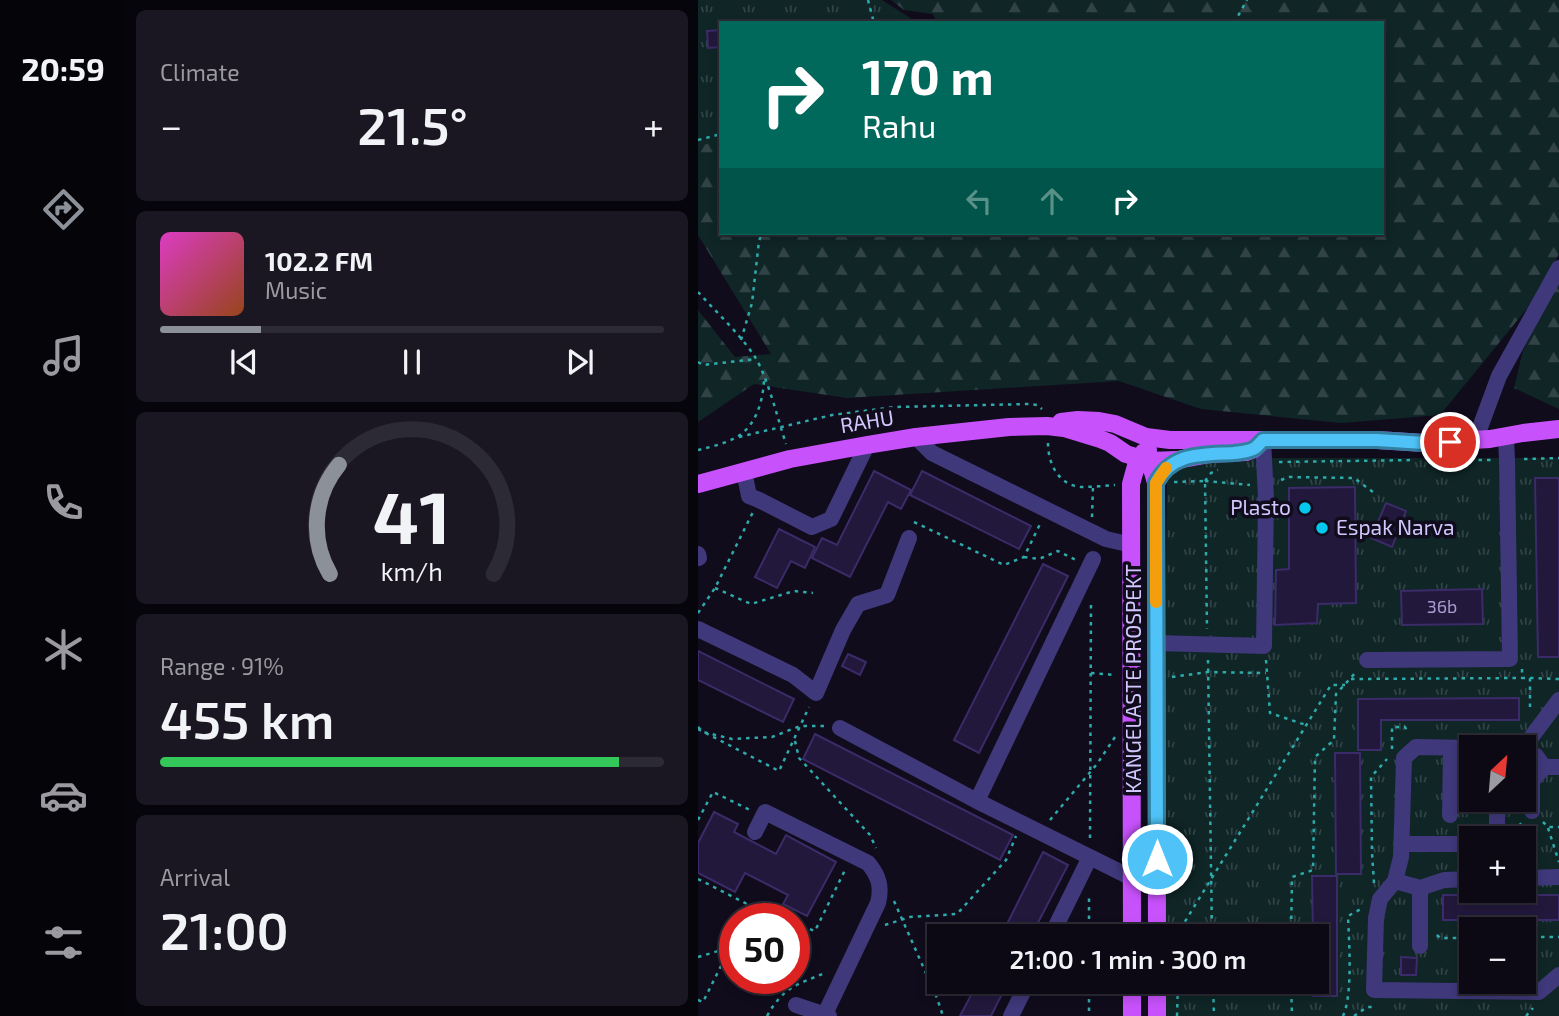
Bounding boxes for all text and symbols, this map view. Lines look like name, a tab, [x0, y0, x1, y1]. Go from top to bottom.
text: 170 m	[862, 46, 994, 105]
text: 20:59	[21, 49, 105, 87]
icon: right	[747, 49, 838, 140]
text: Climate	[160, 58, 240, 86]
text: 21.5°	[357, 93, 468, 155]
text: −	[160, 102, 182, 148]
text: +	[643, 102, 664, 148]
text: Rahu	[862, 106, 936, 144]
icon: left	[960, 182, 998, 220]
icon: ahead	[1033, 182, 1071, 220]
icon: right	[1106, 182, 1144, 220]
icon: directions	[39, 185, 88, 234]
text: 102.2 FM	[265, 245, 373, 276]
text: Music	[265, 276, 327, 304]
icon: music	[39, 331, 88, 380]
icon: previous	[225, 343, 263, 381]
icon: pause	[393, 343, 431, 381]
icon: next	[561, 343, 599, 381]
street label: RAHU	[838, 404, 895, 437]
pin	[1420, 412, 1480, 472]
icon: arrive	[1431, 423, 1469, 461]
text: 41	[373, 471, 451, 559]
icon: phone	[39, 478, 88, 527]
place label: Plasto	[1230, 494, 1291, 519]
marker: Plasto	[1297, 500, 1313, 516]
place label: Espak Narva	[1336, 514, 1455, 539]
marker: Espak Narva	[1314, 520, 1330, 536]
text: km/h	[381, 556, 443, 586]
street label: KANGELASTE PROSPEKT	[1120, 564, 1145, 794]
house number: 36b	[1427, 595, 1457, 617]
icon: climate	[39, 625, 88, 674]
text: Range · 91%	[160, 652, 284, 680]
text: 455 km	[160, 687, 334, 749]
north arrow	[1459, 735, 1536, 812]
map controls	[1459, 735, 1536, 994]
icon: car	[39, 771, 88, 820]
position arrow	[1120, 822, 1194, 896]
button: +	[1459, 826, 1536, 903]
text: Arrival	[160, 863, 230, 891]
text: 21:00	[160, 898, 289, 960]
speed limit sign: 50	[719, 903, 810, 994]
button: −	[1459, 917, 1536, 994]
icon: filters	[39, 918, 88, 967]
text: 21:00 · 1 min · 300 m	[1010, 943, 1246, 974]

